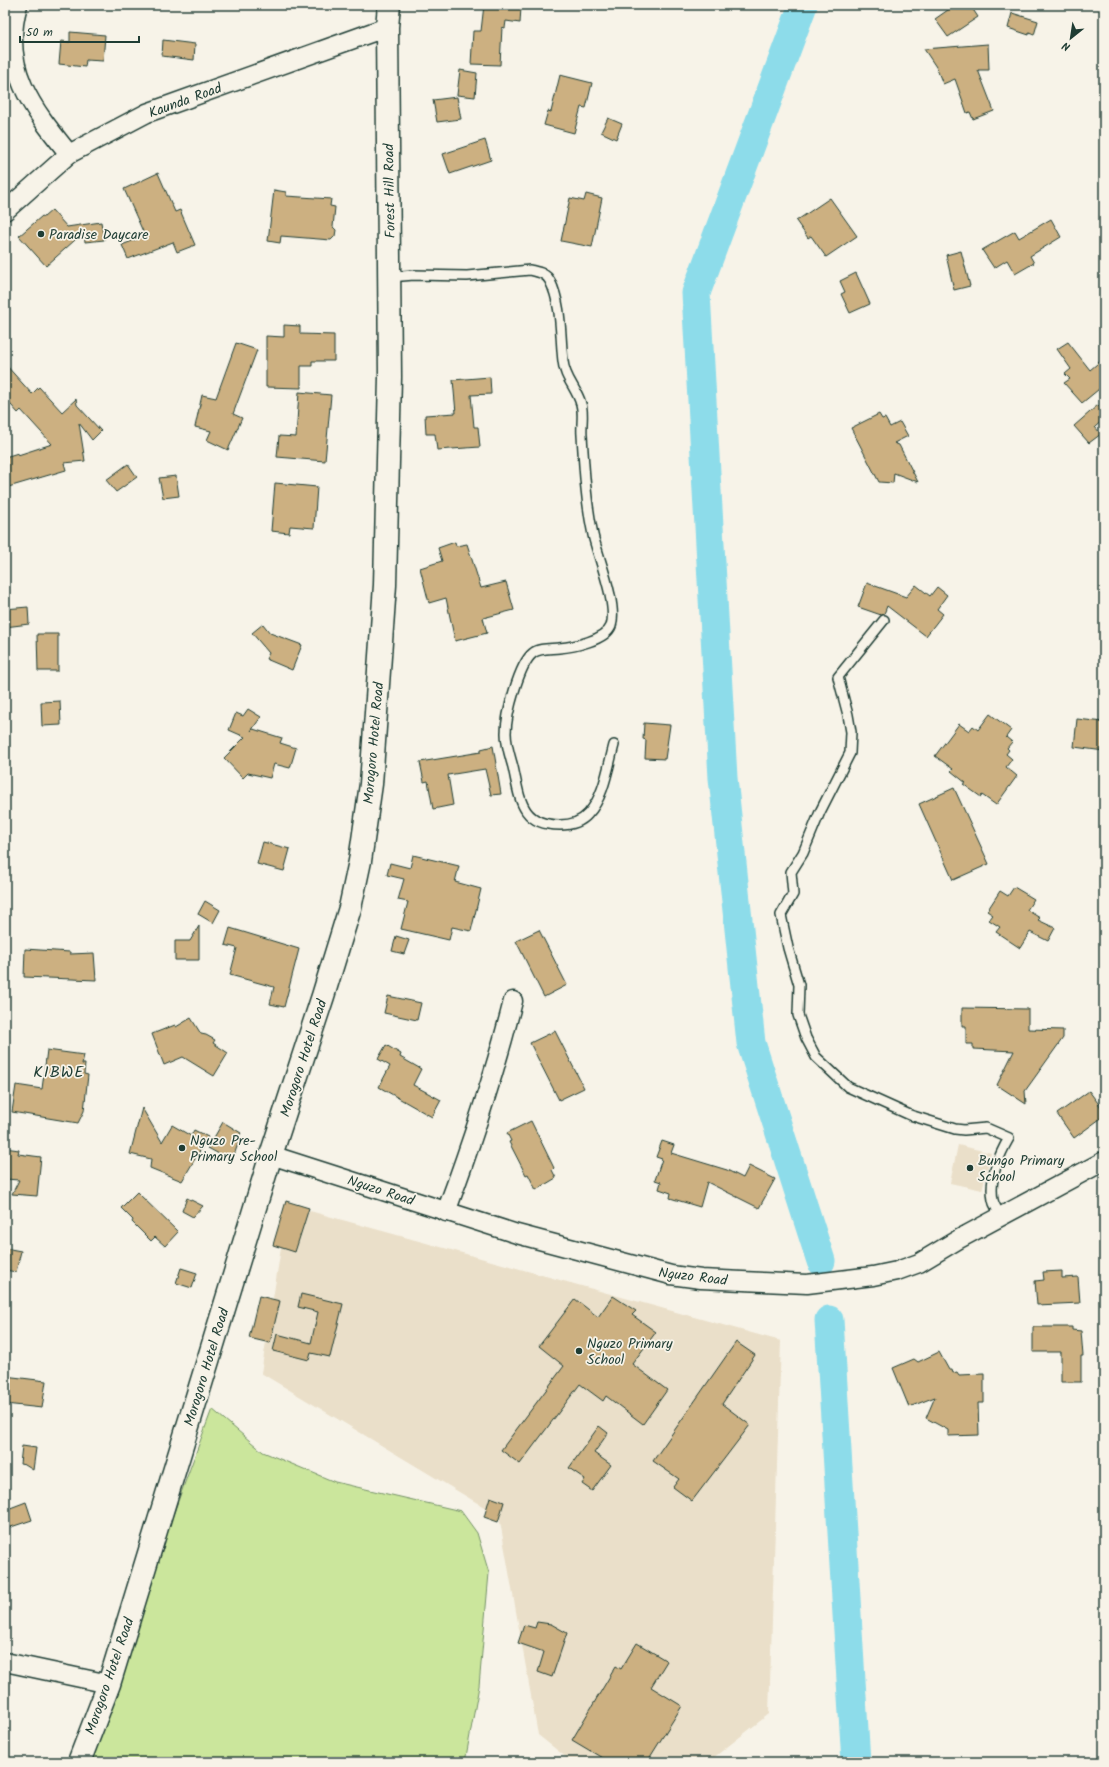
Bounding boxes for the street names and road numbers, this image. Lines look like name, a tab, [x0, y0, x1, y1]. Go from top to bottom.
street label: Kaunda Road	[146, 77, 226, 124]
street label: Forest Hill Road	[378, 142, 402, 239]
street label: Morogoro Hotel Road	[358, 680, 390, 805]
street label: Morogoro Hotel Road	[275, 996, 334, 1120]
street label: Nguzo Road	[344, 1170, 418, 1212]
street label: Nguzo Road	[657, 1262, 729, 1292]
street label: Morogoro Hotel Road	[179, 1305, 236, 1429]
street label: Morogoro Hotel Road	[80, 1614, 141, 1738]

